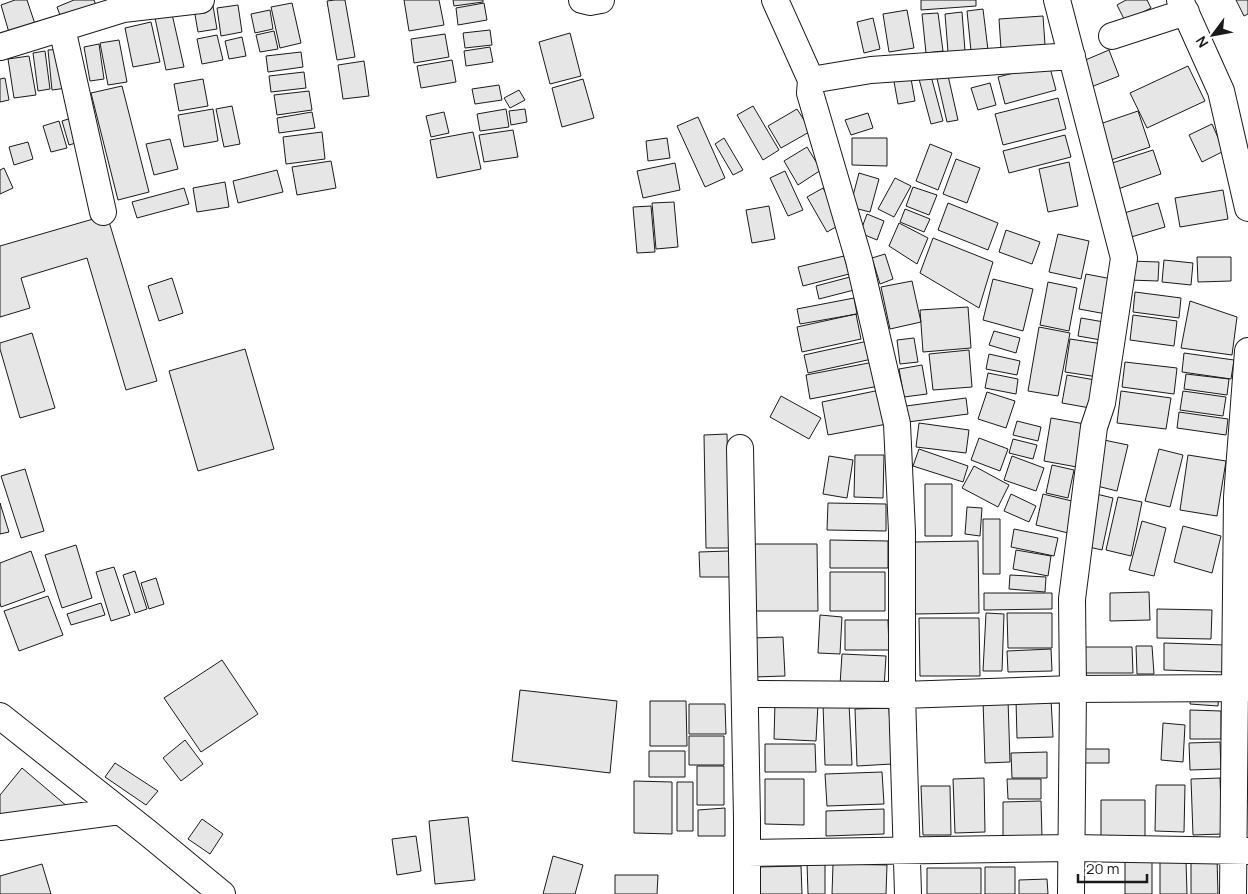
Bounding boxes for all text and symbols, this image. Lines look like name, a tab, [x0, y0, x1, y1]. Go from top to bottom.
north arrow	[1188, 10, 1238, 60]
text: N	[1191, 33, 1212, 51]
scale bar	[1078, 852, 1147, 884]
text: 20 m	[1086, 858, 1119, 879]

